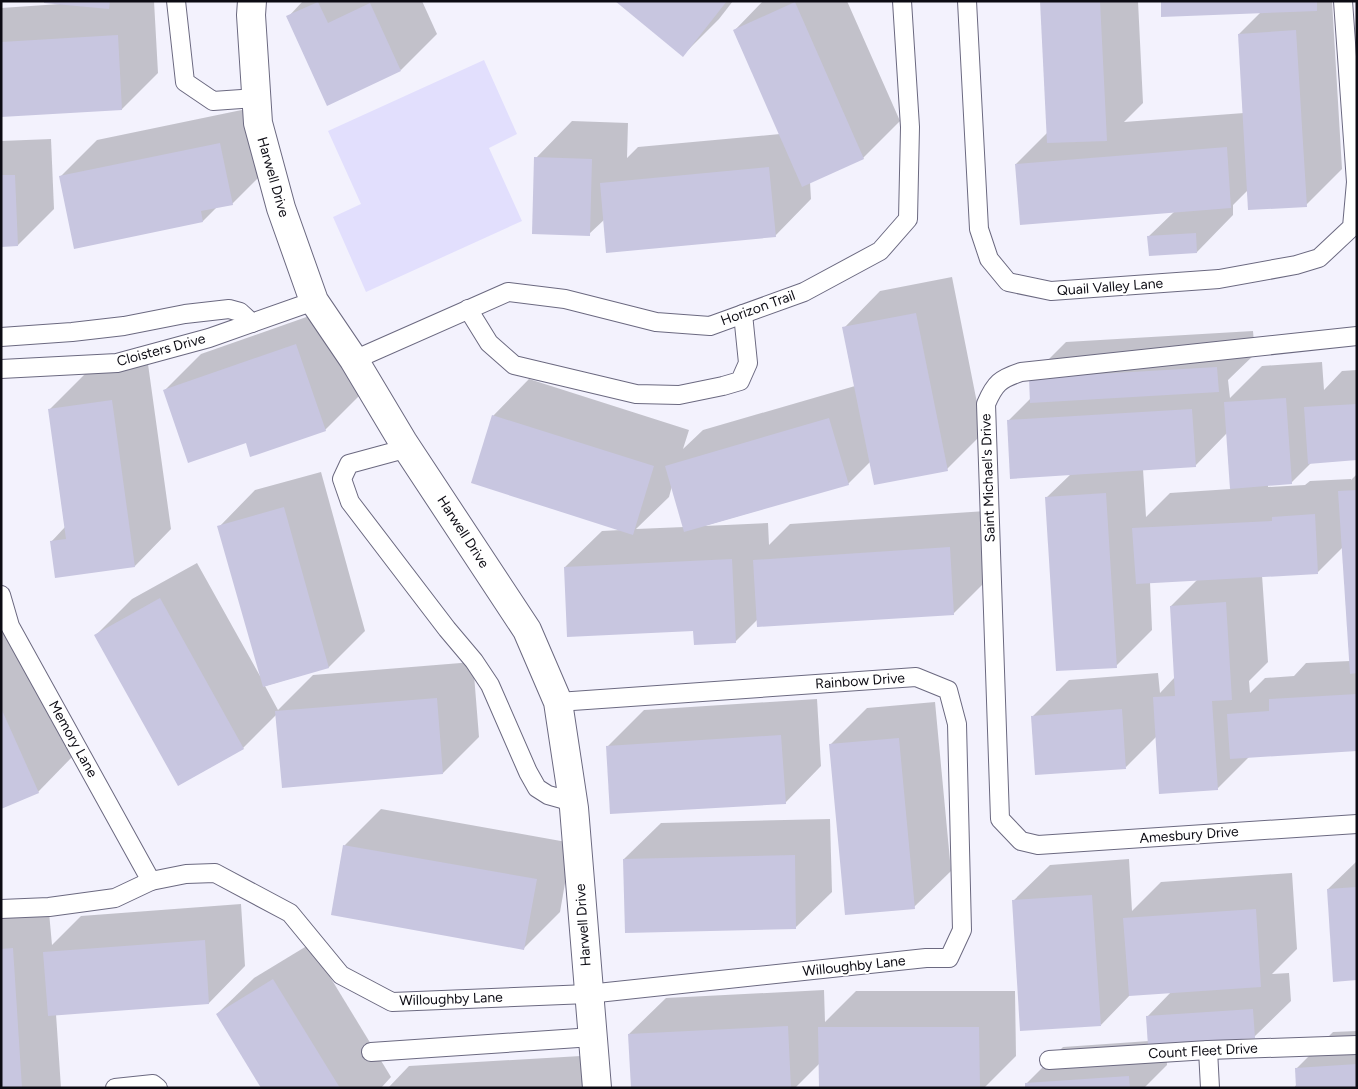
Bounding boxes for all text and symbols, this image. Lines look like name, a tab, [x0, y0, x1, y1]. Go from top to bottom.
street label: Harwell Drive	[253, 135, 293, 219]
street label: Quail Valley Lane	[1056, 275, 1164, 299]
street label: Horizon Trail	[718, 287, 798, 329]
street label: Cloisters Drive	[115, 330, 208, 370]
street label: Saint Michael's Drive	[977, 413, 999, 543]
street label: Harwell Drive	[433, 493, 493, 572]
street label: Rainbow Drive	[815, 669, 906, 693]
street label: Memory Lane	[45, 698, 101, 781]
street label: Amesbury Drive	[1139, 823, 1240, 847]
street label: Harwell Drive	[572, 883, 594, 967]
street label: Willoughby Lane	[802, 952, 907, 980]
street label: Willoughby Lane	[399, 989, 503, 1009]
street label: Count Fleet Drive	[1148, 1040, 1259, 1062]

